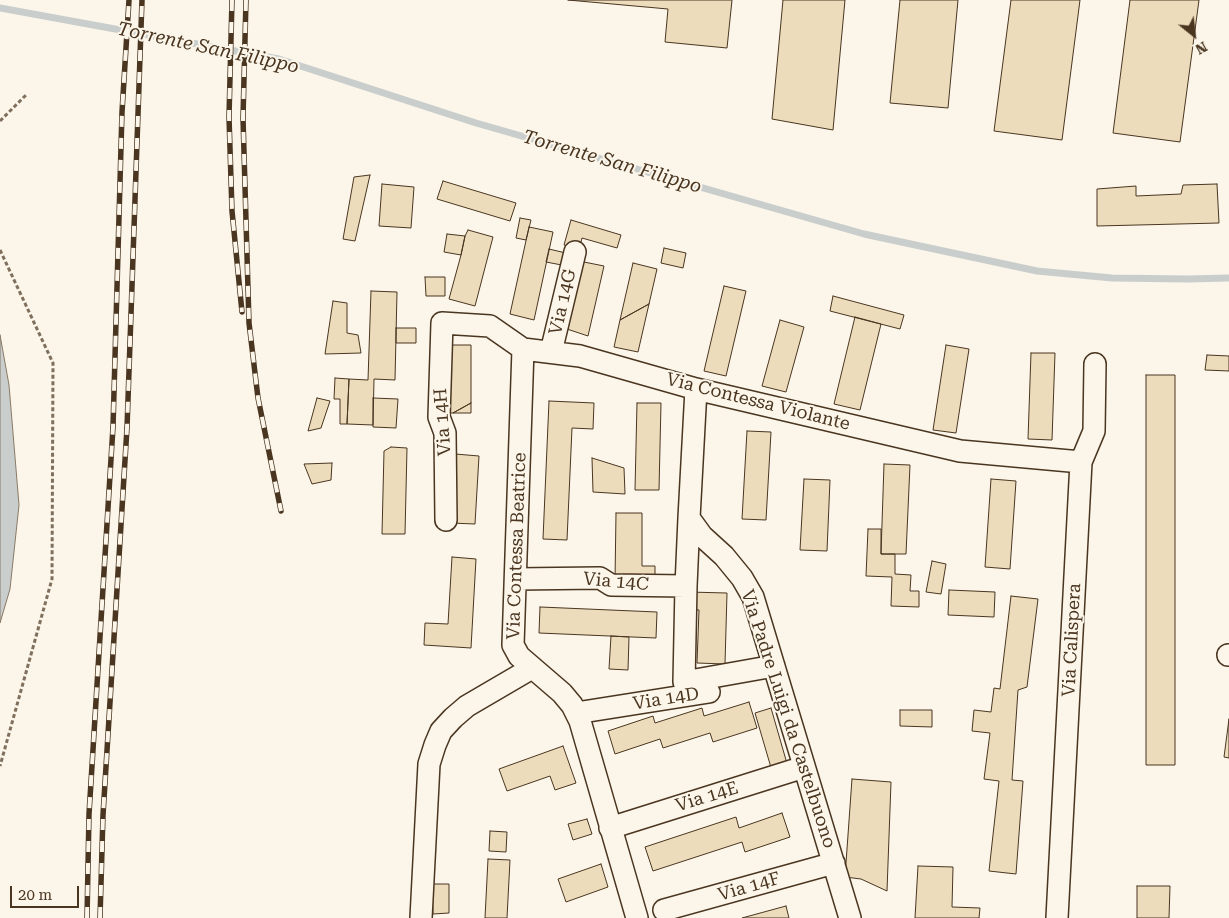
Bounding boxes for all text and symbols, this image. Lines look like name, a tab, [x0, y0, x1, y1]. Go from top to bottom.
north arrow	[1169, 10, 1219, 60]
water label: Torrente San Filippo	[115, 18, 301, 78]
text: N	[1193, 39, 1210, 58]
water label: Torrente San Filippo	[520, 126, 704, 198]
street label: Via 14G	[545, 267, 581, 337]
street label: Via Contessa Violante	[664, 369, 852, 435]
street label: Via 14H	[430, 387, 456, 457]
street label: Via Contessa Beatrice	[503, 452, 531, 640]
street label: Via 14C	[582, 568, 650, 596]
street label: Via Calispera	[1058, 583, 1086, 697]
street label: Via Padre Luigi da Castelbuono	[736, 587, 840, 851]
street label: Via 14D	[631, 683, 701, 715]
street label: Via 14E	[673, 777, 741, 817]
street label: Via 14F	[715, 868, 783, 906]
scale bar	[12, 876, 81, 908]
text: 20 m	[18, 886, 52, 904]

